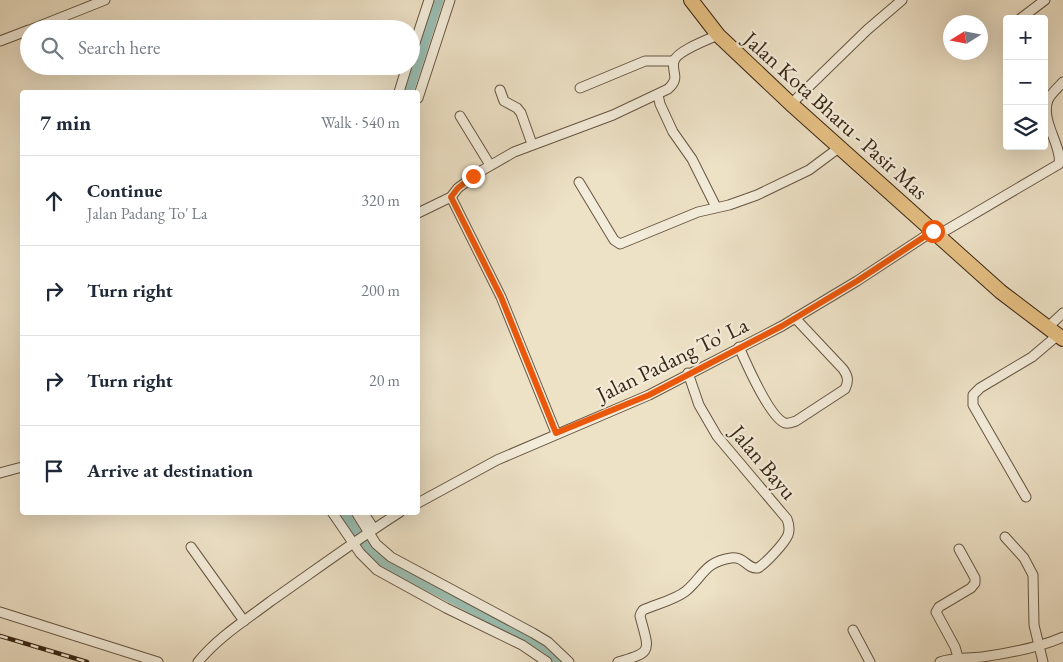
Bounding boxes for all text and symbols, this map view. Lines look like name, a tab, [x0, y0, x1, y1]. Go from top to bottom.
north arrow	[943, 15, 988, 60]
map controls	[1003, 15, 1048, 150]
button: +	[1003, 15, 1048, 60]
search box	[20, 20, 420, 75]
street label: Jalan Kota Bharu - Pasir Mas	[736, 23, 934, 206]
icon: search	[38, 34, 66, 62]
text: Search here	[78, 35, 160, 60]
button: −	[1003, 60, 1048, 105]
button: layers	[1003, 105, 1048, 150]
text: 7 min	[40, 109, 91, 136]
text: Walk · 540 m	[321, 112, 400, 133]
route end	[462, 165, 485, 188]
text: Continue	[87, 178, 162, 203]
icon: ahead	[40, 187, 68, 215]
text: 320 m	[361, 190, 400, 211]
text: Jalan Padang To' La	[87, 203, 207, 224]
route start	[922, 220, 945, 243]
icon: right	[40, 277, 68, 305]
text: Turn right	[87, 278, 173, 303]
text: 200 m	[361, 280, 400, 301]
street label: Jalan Padang To' La	[590, 310, 753, 410]
icon: right	[40, 367, 68, 395]
text: Turn right	[87, 368, 173, 393]
text: 20 m	[369, 370, 400, 391]
street label: Jalan Bayu	[723, 417, 804, 506]
icon: arrive	[40, 457, 68, 485]
text: Arrive at destination	[87, 458, 253, 483]

